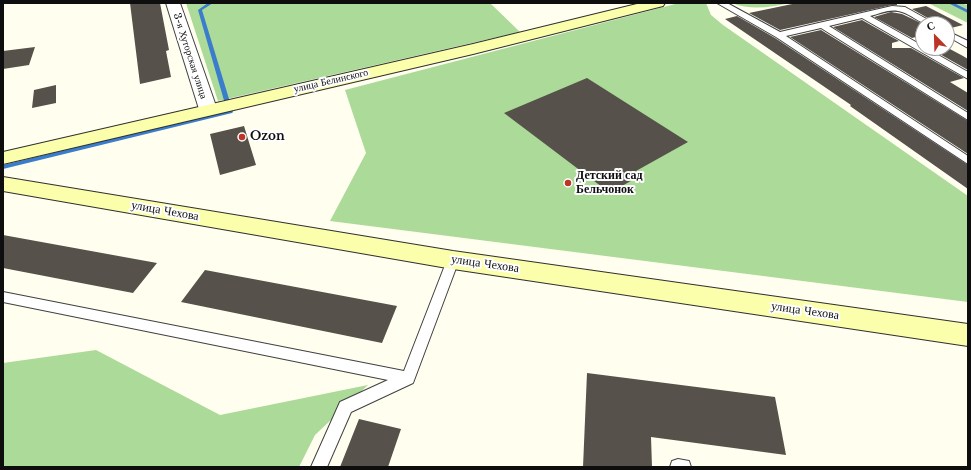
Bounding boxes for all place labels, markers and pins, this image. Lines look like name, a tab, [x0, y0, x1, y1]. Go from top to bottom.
place label: Ozon	[250, 130, 285, 144]
marker: Ozon	[237, 132, 247, 142]
place label: Детский сад Бельчонок	[576, 169, 643, 197]
marker: Детский сад Бельчонок	[563, 178, 573, 188]

